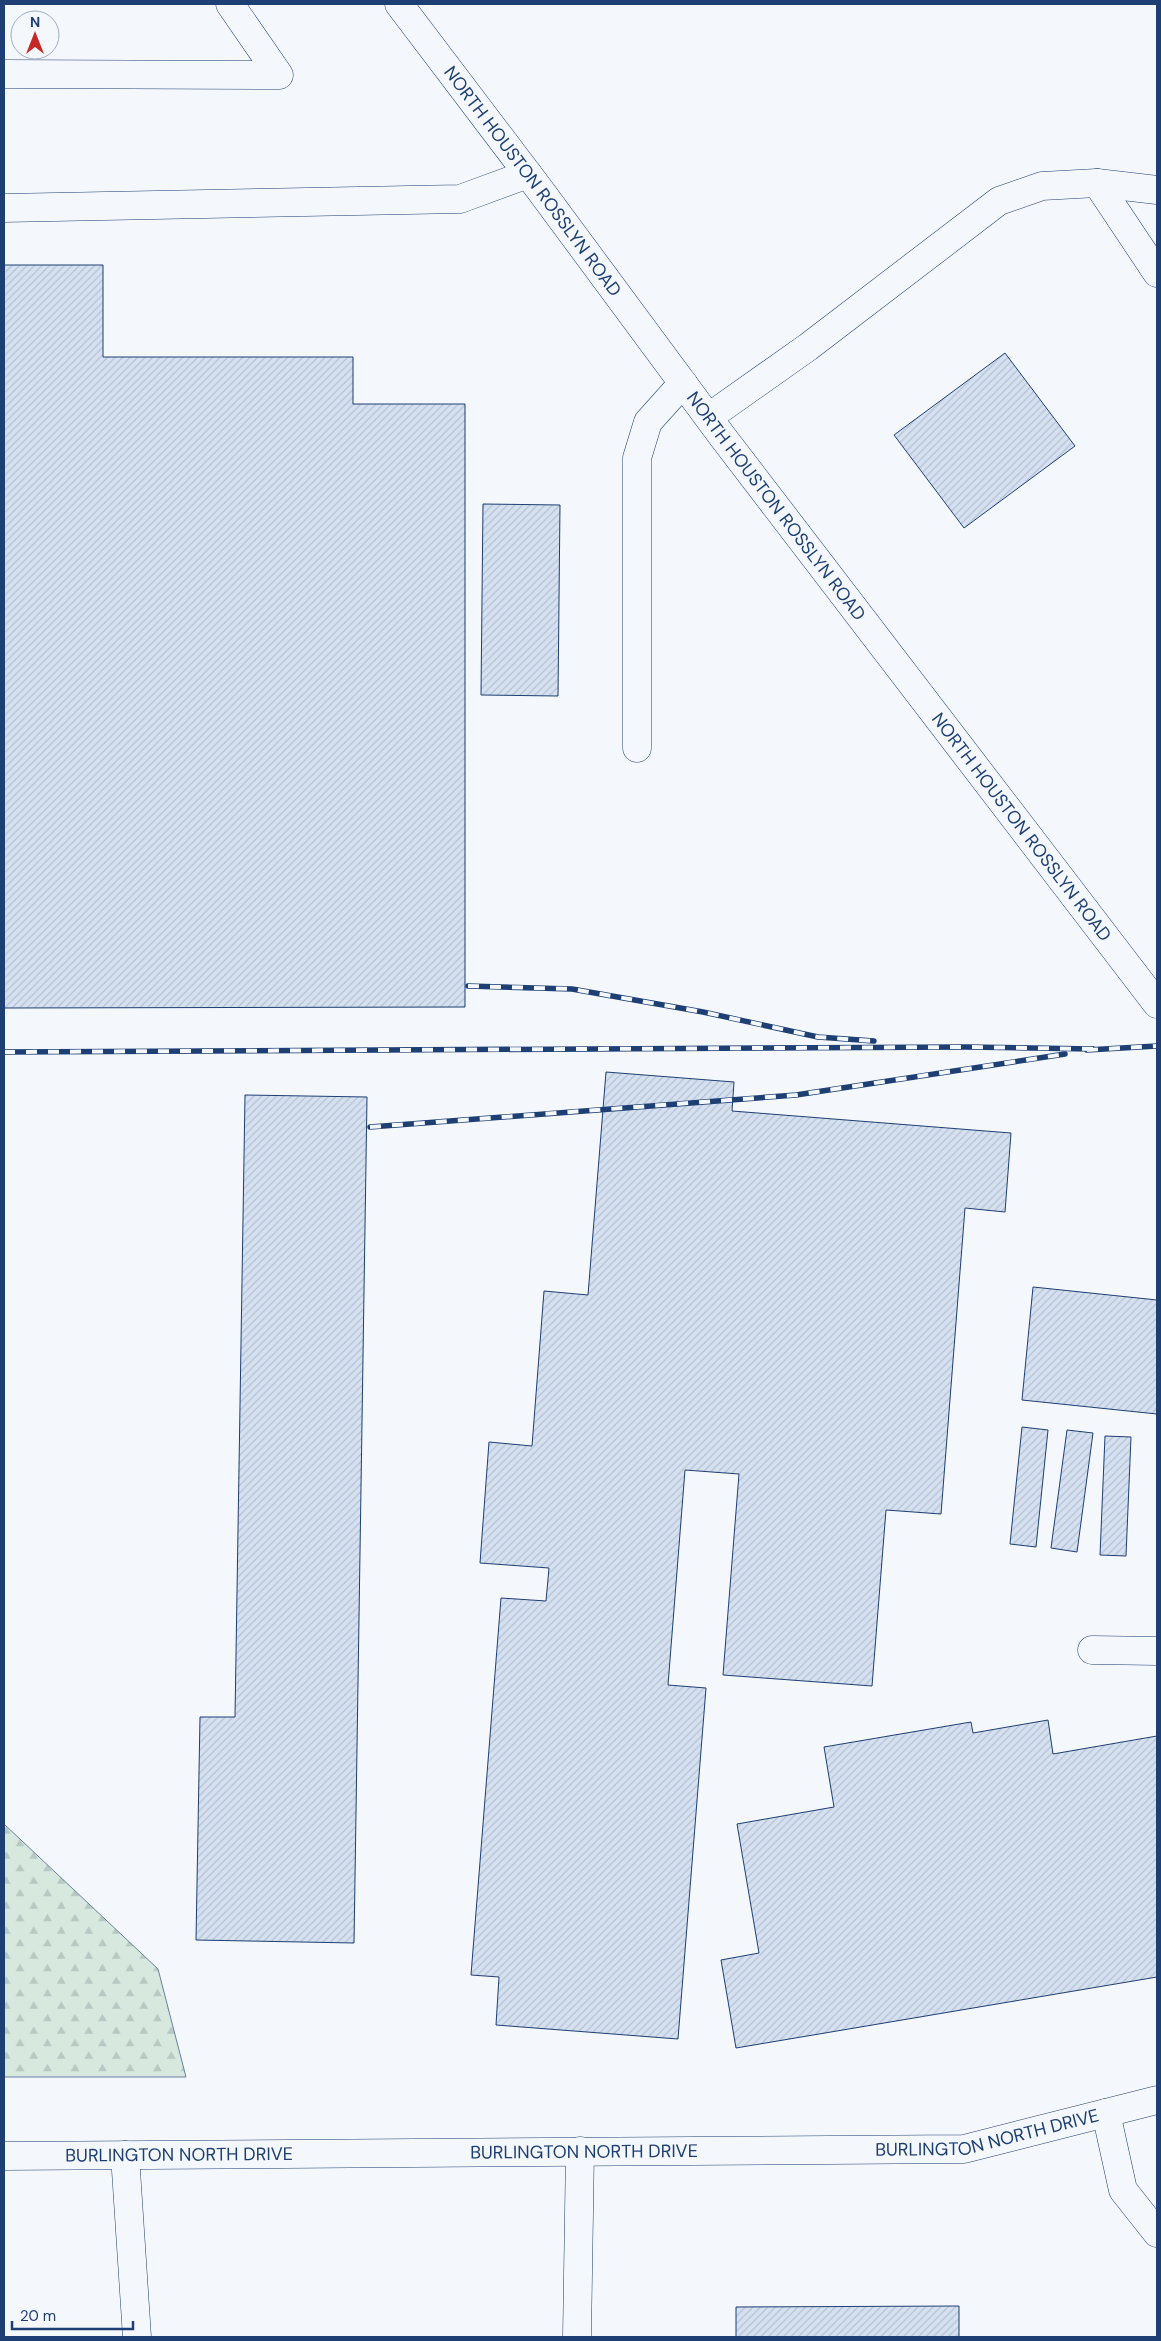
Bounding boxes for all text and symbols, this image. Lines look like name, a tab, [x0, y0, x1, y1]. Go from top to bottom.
north arrow	[10, 10, 60, 60]
text: N	[30, 13, 40, 31]
street label: NORTH HOUSTON ROSSLYN ROAD	[438, 61, 627, 301]
street label: NORTH HOUSTON ROSSLYN ROAD	[681, 387, 871, 626]
street label: NORTH HOUSTON ROSSLYN ROAD	[926, 708, 1117, 946]
street label: BURLINGTON NORTH DRIVE	[875, 2103, 1101, 2162]
street label: BURLINGTON NORTH DRIVE	[470, 2139, 698, 2165]
street label: BURLINGTON NORTH DRIVE	[65, 2142, 293, 2168]
scale bar	[12, 2298, 134, 2330]
text: 20 m	[20, 2306, 56, 2326]

